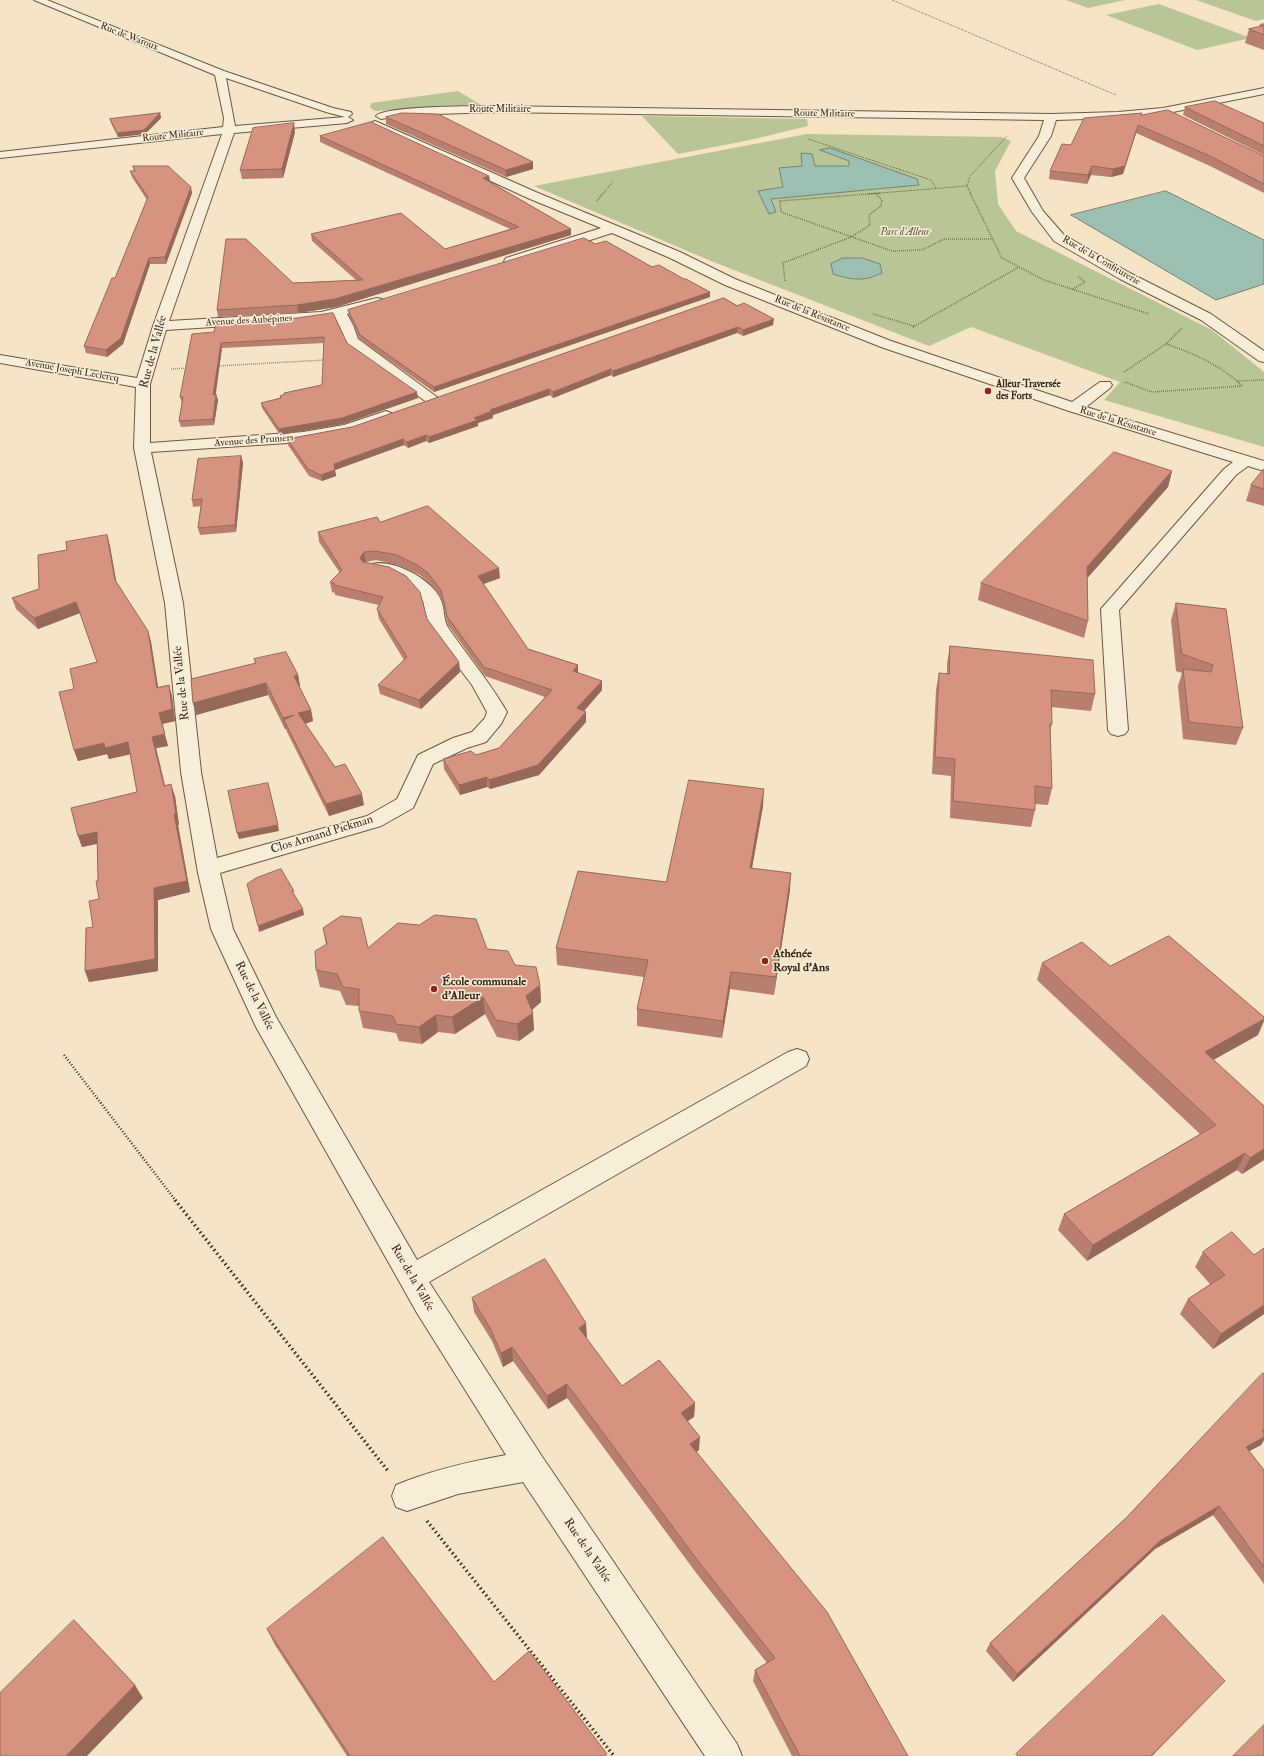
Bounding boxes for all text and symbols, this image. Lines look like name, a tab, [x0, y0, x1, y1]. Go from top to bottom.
street label: Rue de Waroux	[98, 20, 160, 54]
street label: Route Militaire	[469, 104, 531, 116]
street label: Route Militaire	[793, 107, 855, 121]
street label: Route Militaire	[142, 127, 204, 145]
park label: Parc d'Alleur	[880, 227, 930, 239]
street label: Rue de la Confiturerie	[1060, 234, 1142, 288]
street label: Rue de la Résistance	[773, 293, 851, 335]
street label: Avenue des Aubépines	[205, 313, 293, 329]
street label: Rue de la Vallée	[137, 314, 171, 390]
street label: Avenue Joseph Leclercq	[24, 357, 120, 385]
place label: Alleur Traversée des Forts	[996, 379, 1061, 402]
marker: Alleur Traversée des Forts	[983, 386, 993, 396]
street label: Rue de la Résistance	[1078, 405, 1158, 439]
street label: Avenue des Pruniers	[214, 432, 294, 450]
street label: Rue de la Vallée	[171, 645, 193, 721]
street label: Clos Armand Pickman	[269, 813, 375, 857]
place label: Athénée Royal d’Ans	[773, 947, 829, 975]
marker: Athénée Royal d’Ans	[760, 956, 770, 966]
street label: Rue de la Vallée	[231, 959, 277, 1033]
place label: École communale d'Alleur	[442, 975, 526, 1003]
marker: École communale d'Alleur	[429, 984, 439, 994]
street label: Rue de la Vallée	[387, 1242, 437, 1314]
street label: Rue de la Vallée	[560, 1516, 614, 1586]

